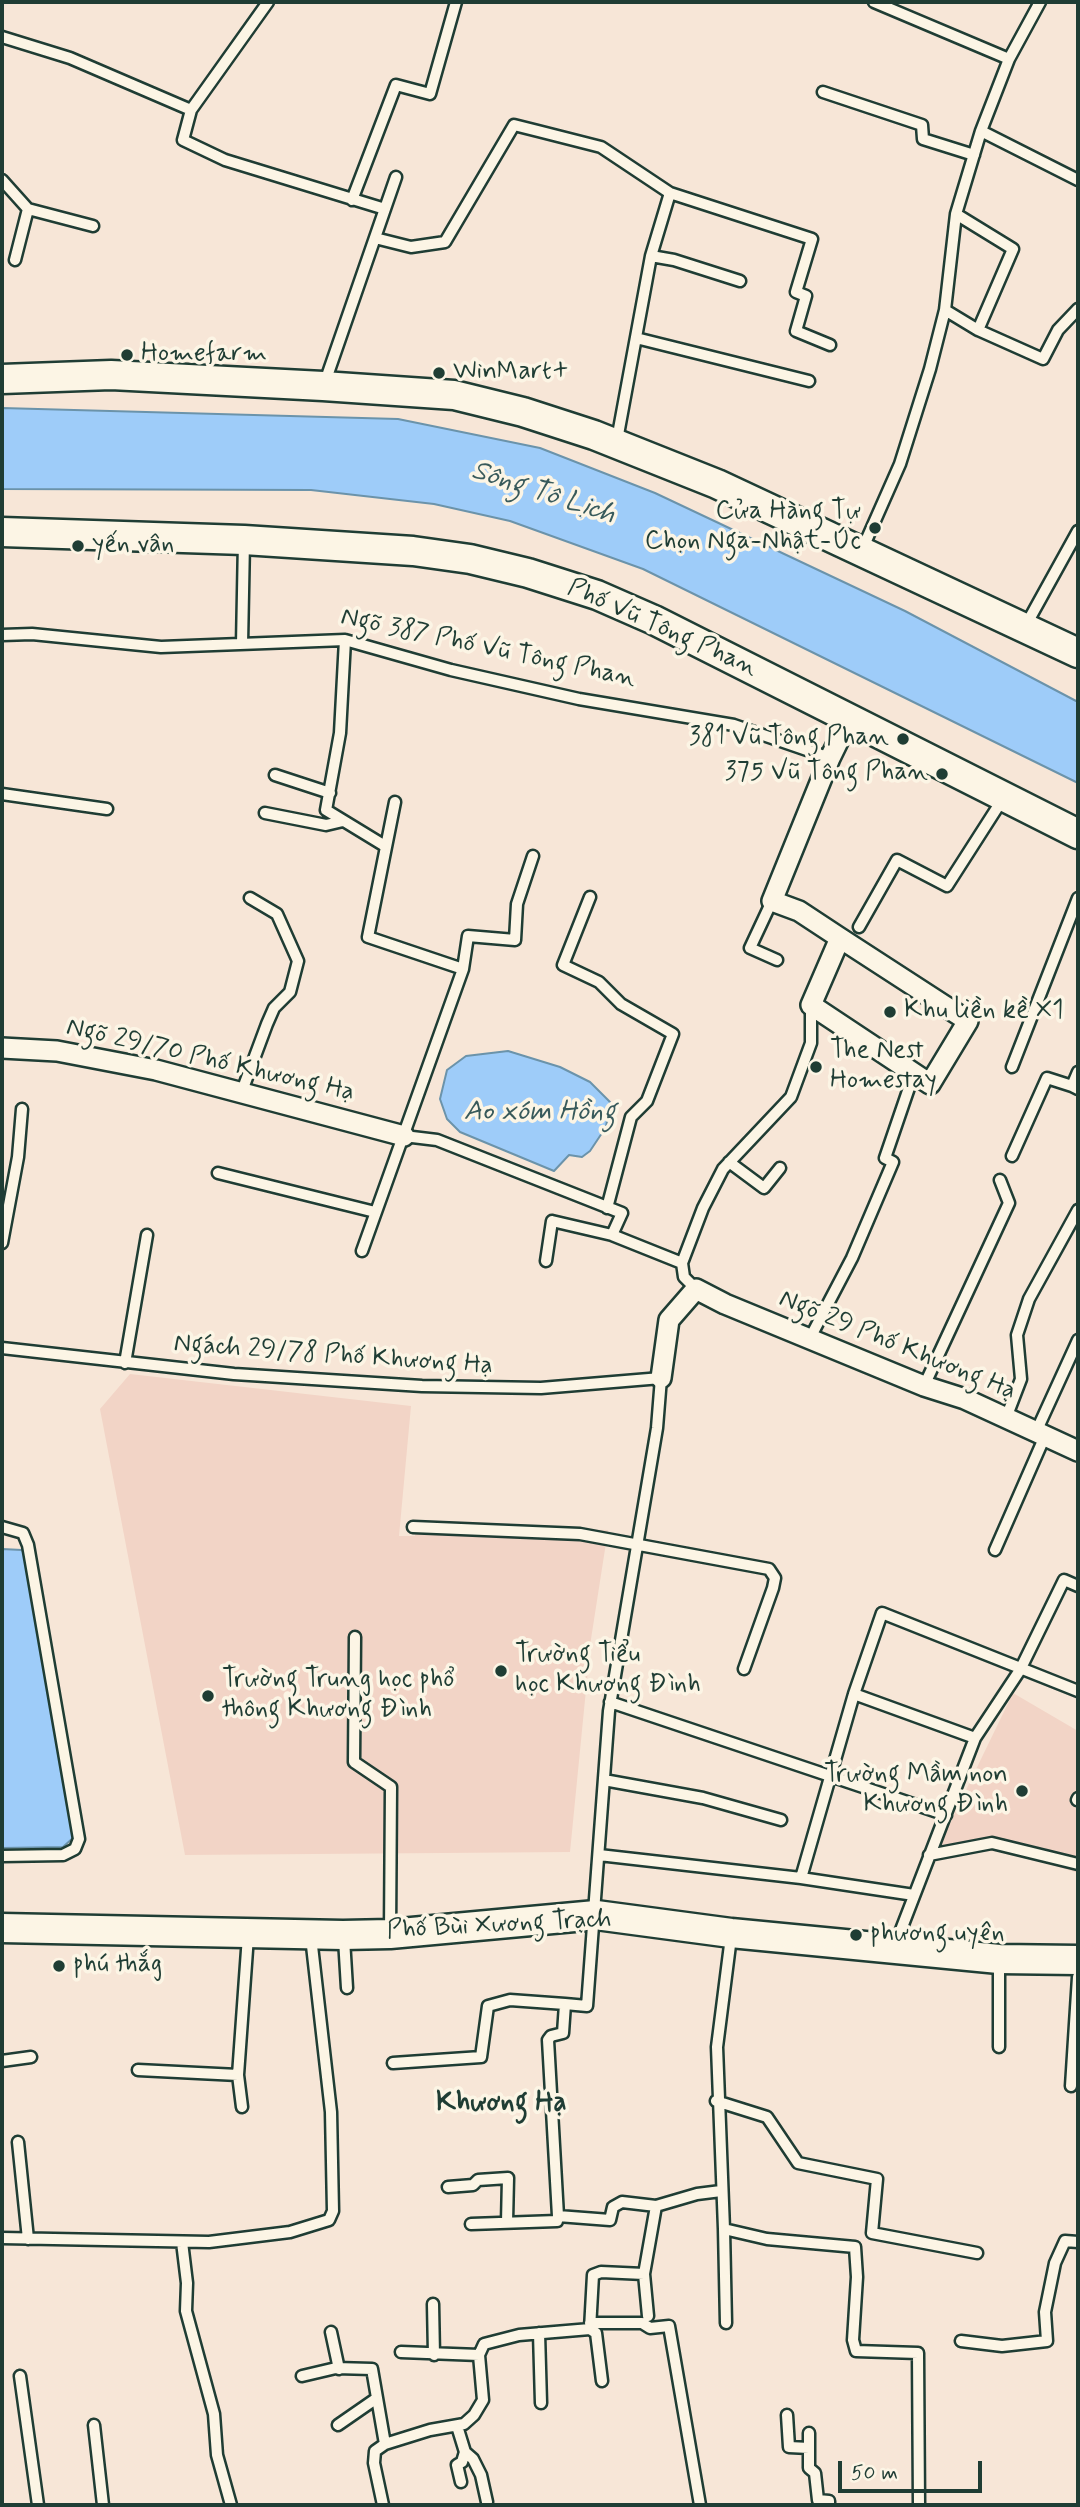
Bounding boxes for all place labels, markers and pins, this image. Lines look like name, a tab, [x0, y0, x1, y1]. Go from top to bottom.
place label: Homefarm	[141, 339, 267, 371]
marker: Homefarm	[119, 347, 135, 363]
place label: WinMart+	[453, 357, 569, 389]
marker: WinMart+	[431, 365, 447, 381]
place label: Cửa Hàng Tự Chọn Nga-Nhật-Úc	[645, 497, 861, 558]
marker: Cửa Hàng Tự Chọn Nga-Nhật-Úc	[867, 520, 883, 536]
place label: yến vân	[92, 530, 174, 562]
marker: yến vân	[70, 538, 86, 554]
place label: 381 Vũ Tông Phan	[689, 723, 889, 755]
marker: 381 Vũ Tông Phan	[895, 731, 911, 747]
place label: 375 Vũ Tông Phan	[725, 758, 928, 790]
marker: 375 Vũ Tông Phan	[934, 766, 950, 782]
place label: Khu liền kề X1	[904, 996, 1064, 1028]
marker: Khu liền kề X1	[882, 1004, 898, 1020]
place label: The Nest Homestay	[830, 1036, 937, 1098]
marker: The Nest Homestay	[808, 1059, 824, 1075]
place label: Trường Tiểu học Khương Đình	[515, 1640, 701, 1702]
marker: Trường Tiểu học Khương Đình	[493, 1663, 509, 1679]
place label: Trường Trung học phổ thông Khương Đình	[222, 1665, 454, 1726]
marker: Trường Trung học phổ thông Khương Đình	[200, 1688, 216, 1704]
place label: Trường Mầm non Khương Đình	[824, 1760, 1008, 1822]
marker: Trường Mầm non Khương Đình	[1014, 1783, 1030, 1799]
place label: phương uyên	[870, 1919, 1005, 1951]
marker: phương uyên	[848, 1927, 864, 1943]
place label: phú thắg	[73, 1950, 162, 1982]
marker: phú thắg	[51, 1958, 67, 1974]

